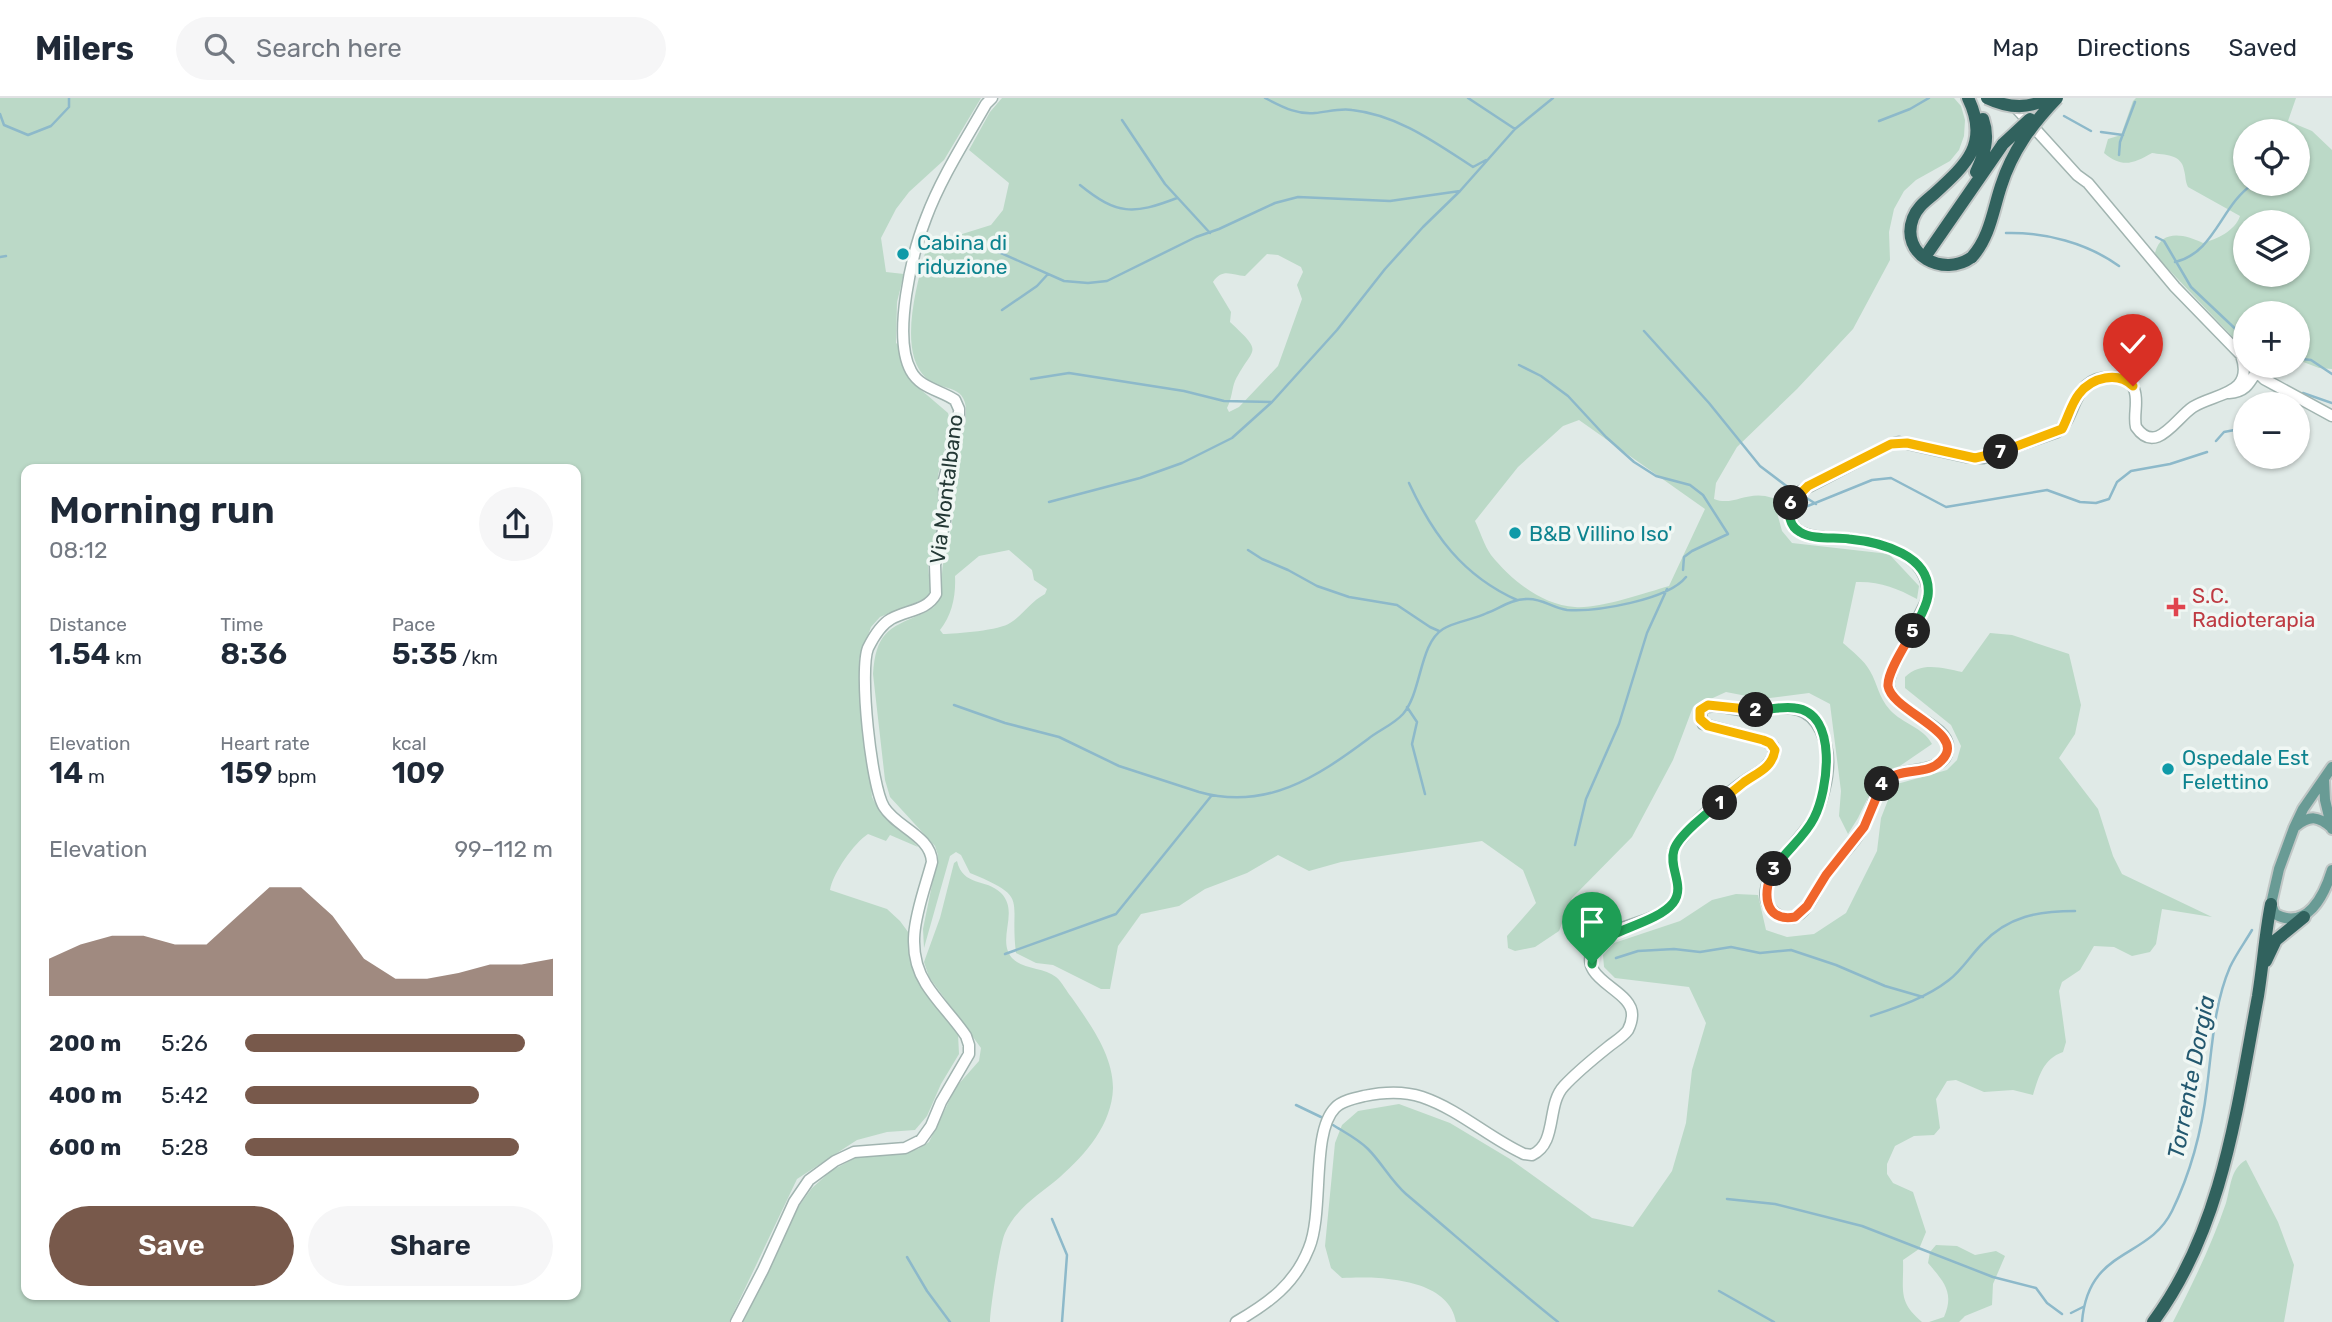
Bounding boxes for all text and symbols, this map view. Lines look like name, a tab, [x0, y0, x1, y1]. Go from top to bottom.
search box	[176, 17, 666, 80]
text: Milers	[35, 29, 134, 68]
icon: search	[200, 29, 238, 67]
text: Search here	[256, 33, 402, 64]
text: Map	[1992, 34, 2039, 62]
text: Directions	[2077, 34, 2190, 62]
text: Saved	[2228, 34, 2297, 62]
map controls	[2233, 119, 2310, 469]
button: locate	[2233, 119, 2310, 196]
button: layers	[2233, 210, 2310, 287]
place label: Cabina di riduzione	[917, 230, 1008, 279]
marker: Cabina di riduzione	[895, 246, 911, 262]
button: +	[2233, 301, 2310, 378]
pin	[2103, 314, 2163, 386]
icon: check	[2114, 325, 2152, 363]
button: −	[2233, 392, 2310, 469]
street label: Via Montalbano	[924, 413, 968, 565]
pin: 7	[1983, 434, 2018, 470]
text: 7	[1995, 440, 2006, 463]
pin: 6	[1774, 486, 1809, 520]
text: Morning run	[49, 487, 275, 533]
button: share	[479, 487, 553, 561]
text: 6	[1784, 491, 1797, 514]
place label: B&B Villino Iso'	[1529, 521, 1673, 546]
marker: B&B Villino Iso'	[1507, 525, 1523, 541]
text: 08:12	[49, 536, 107, 564]
place label: S.C. Radioterapia	[2192, 583, 2315, 632]
marker: S.C. Radioterapia	[2166, 597, 2186, 617]
text: Distance	[49, 613, 127, 636]
text: Time	[220, 613, 263, 636]
text: Pace	[392, 613, 435, 636]
pin: 5	[1896, 614, 1930, 648]
text: 5	[1906, 619, 1919, 642]
text: 1.54	[49, 636, 111, 672]
text: 8:36	[220, 636, 287, 672]
text: 5:35	[392, 636, 457, 672]
text: km	[111, 646, 142, 669]
text: /km	[457, 646, 498, 669]
pin: 2	[1738, 692, 1774, 728]
text: 2	[1749, 698, 1762, 721]
text: Elevation	[49, 732, 130, 755]
text: Heart rate	[220, 732, 310, 755]
text: kcal	[392, 732, 427, 755]
place label: Ospedale Est Felettino	[2182, 745, 2309, 794]
text: 14	[49, 755, 83, 791]
text: 159	[220, 755, 273, 791]
text: 109	[392, 755, 445, 791]
marker: Ospedale Est Felettino	[2160, 761, 2176, 777]
text: m	[83, 765, 105, 788]
text: bpm	[273, 765, 317, 788]
pin: 4	[1864, 766, 1899, 802]
text: 4	[1875, 772, 1888, 795]
pin: 1	[1702, 786, 1738, 820]
text: 1	[1715, 791, 1724, 814]
text: Elevation	[49, 835, 148, 863]
text: 99–112 m	[454, 835, 553, 863]
pin: 3	[1756, 852, 1792, 886]
text: 3	[1767, 857, 1780, 880]
pin	[1562, 892, 1622, 964]
icon: arrive	[1573, 903, 1611, 941]
water label: Torrente Dorgia	[2161, 993, 2221, 1161]
text: 200 m	[49, 1029, 121, 1057]
text: 5:26	[161, 1029, 208, 1057]
text: 400 m	[49, 1081, 122, 1109]
text: 5:42	[161, 1081, 208, 1109]
text: 600 m	[49, 1133, 121, 1161]
text: 5:28	[161, 1133, 209, 1161]
button: Save	[49, 1206, 294, 1286]
button: Share	[308, 1206, 553, 1286]

